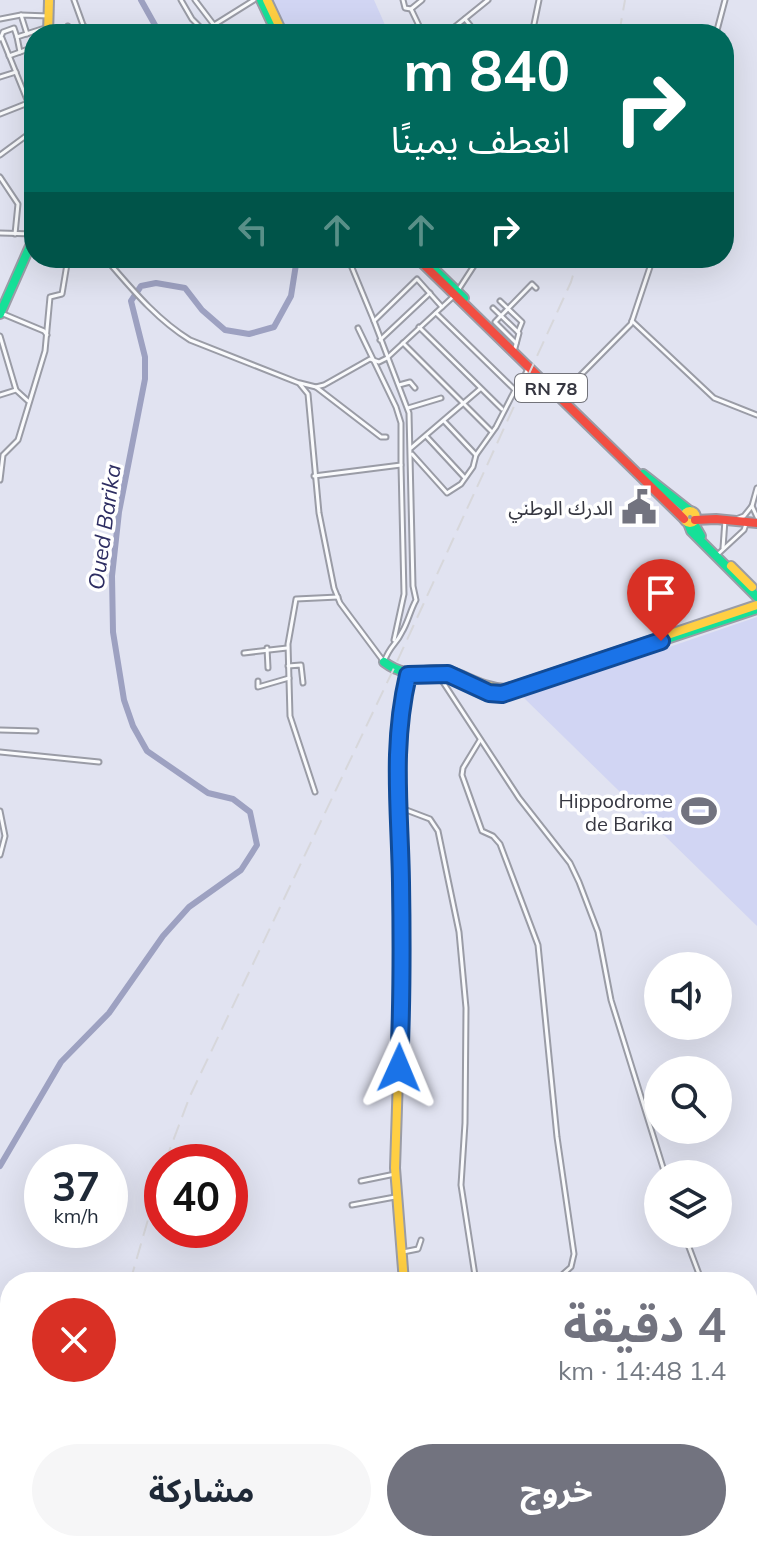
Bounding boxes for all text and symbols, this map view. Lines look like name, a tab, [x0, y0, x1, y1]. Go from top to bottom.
text: 840 m	[403, 35, 570, 105]
icon: right	[598, 56, 702, 160]
text: انعطف يمينًا	[391, 117, 570, 162]
icon: left	[231, 208, 275, 252]
icon: ahead	[315, 208, 359, 252]
icon: ahead	[399, 208, 443, 252]
icon: right	[483, 208, 527, 252]
road number: RN 78	[515, 374, 587, 402]
water label: Oued Barika	[81, 462, 127, 592]
public building icon: الدرك الوطني	[620, 488, 658, 526]
place label: الدرك الوطني	[508, 495, 613, 523]
pin	[627, 559, 695, 641]
icon: arrive	[639, 571, 683, 615]
place label: Hippodrome de Barika	[559, 788, 673, 836]
sports icon: Hippodrome de Barika	[680, 792, 718, 830]
map controls	[644, 952, 732, 1248]
button: sound	[644, 952, 732, 1040]
position arrow	[357, 1026, 441, 1110]
button: search	[644, 1056, 732, 1144]
speed limit sign: 40	[144, 1144, 248, 1248]
button: layers	[644, 1160, 732, 1248]
text: 37	[52, 1161, 100, 1211]
text: km/h	[53, 1203, 99, 1228]
text: 4 دقيقة	[563, 1294, 726, 1354]
button: close	[32, 1298, 116, 1382]
text: 1.4 km · 14:48	[558, 1354, 726, 1387]
button: مشاركة	[32, 1444, 371, 1536]
button: خروج	[387, 1444, 726, 1536]

